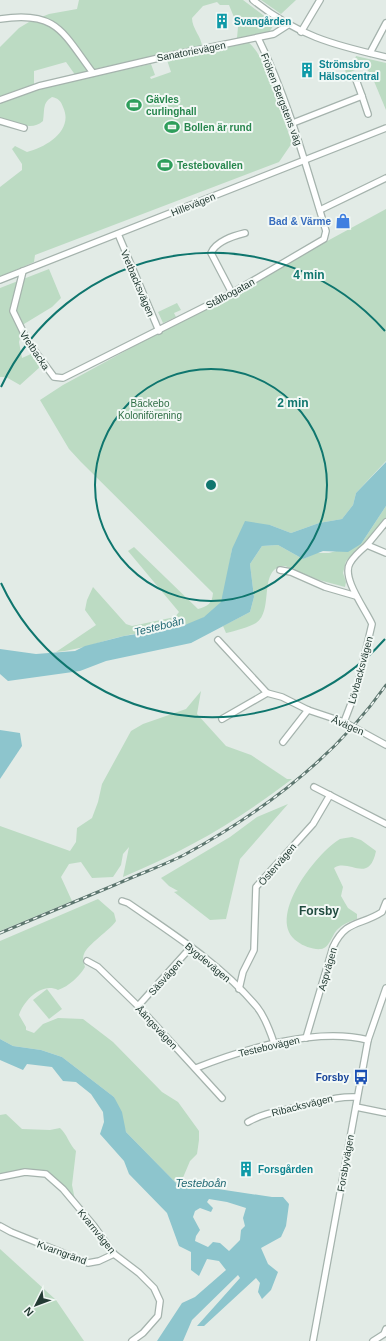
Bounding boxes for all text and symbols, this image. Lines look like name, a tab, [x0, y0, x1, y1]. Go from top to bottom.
building icon: Svangården	[213, 12, 231, 30]
place label: Svangården	[234, 16, 291, 27]
street label: Sanatorievägen	[156, 39, 227, 64]
street label: Fröken Bergstens väg	[259, 52, 304, 147]
place label: Strömsbro Hälsocentral	[319, 59, 379, 82]
building icon: Strömsbro Hälsocentral	[298, 61, 316, 79]
place label: Gävles curlinghall	[146, 94, 197, 117]
sports icon: Gävles curlinghall	[125, 96, 143, 114]
sports icon: Bollen är rund	[163, 118, 181, 136]
place label: Bollen är rund	[184, 122, 252, 133]
sports icon: Testebovallen	[156, 156, 174, 174]
place label: Testebovallen	[177, 160, 243, 171]
street label: Hillevägen	[169, 191, 217, 218]
shop icon: Bad & Värme	[334, 212, 352, 230]
place label: Bad & Värme	[269, 216, 331, 227]
street label: Vretbacksvägen	[119, 248, 157, 318]
text: 4 min	[293, 268, 325, 282]
street label: Stålbogatan	[204, 276, 256, 311]
street label: Vretbacka	[18, 329, 52, 372]
text: 2 min	[277, 396, 309, 410]
park label: Bäckebo Koloniförening	[118, 398, 182, 421]
centre of rings	[204, 478, 218, 492]
water label: Testeboån	[133, 614, 185, 638]
street label: Lövbacksvägen	[346, 635, 375, 705]
street label: Åvägen	[330, 713, 366, 737]
street label: Östervägen	[256, 841, 298, 887]
district label: Forsby	[299, 904, 339, 918]
street label: Bygdevägen	[183, 940, 233, 984]
street label: Aspvägen	[316, 946, 339, 992]
street label: Säsvägen	[146, 957, 184, 998]
street label: Åängsvägen	[134, 1003, 180, 1051]
street label: Testebovägen	[238, 1034, 301, 1059]
bus stop icon: Forsby	[352, 1068, 370, 1086]
place label: Forsby	[316, 1072, 349, 1083]
street label: Ribacksvägen	[270, 1093, 334, 1118]
street label: Forsbyvägen	[335, 1134, 356, 1193]
building icon: Forsgården	[237, 1160, 255, 1178]
place label: Forsgården	[258, 1164, 313, 1175]
water label: Testeboån	[176, 1177, 226, 1189]
street label: Kvarnvägen	[76, 1207, 118, 1256]
street label: Kvarngränd	[36, 1238, 88, 1266]
north arrow	[16, 1285, 56, 1325]
text: N	[21, 1305, 36, 1319]

